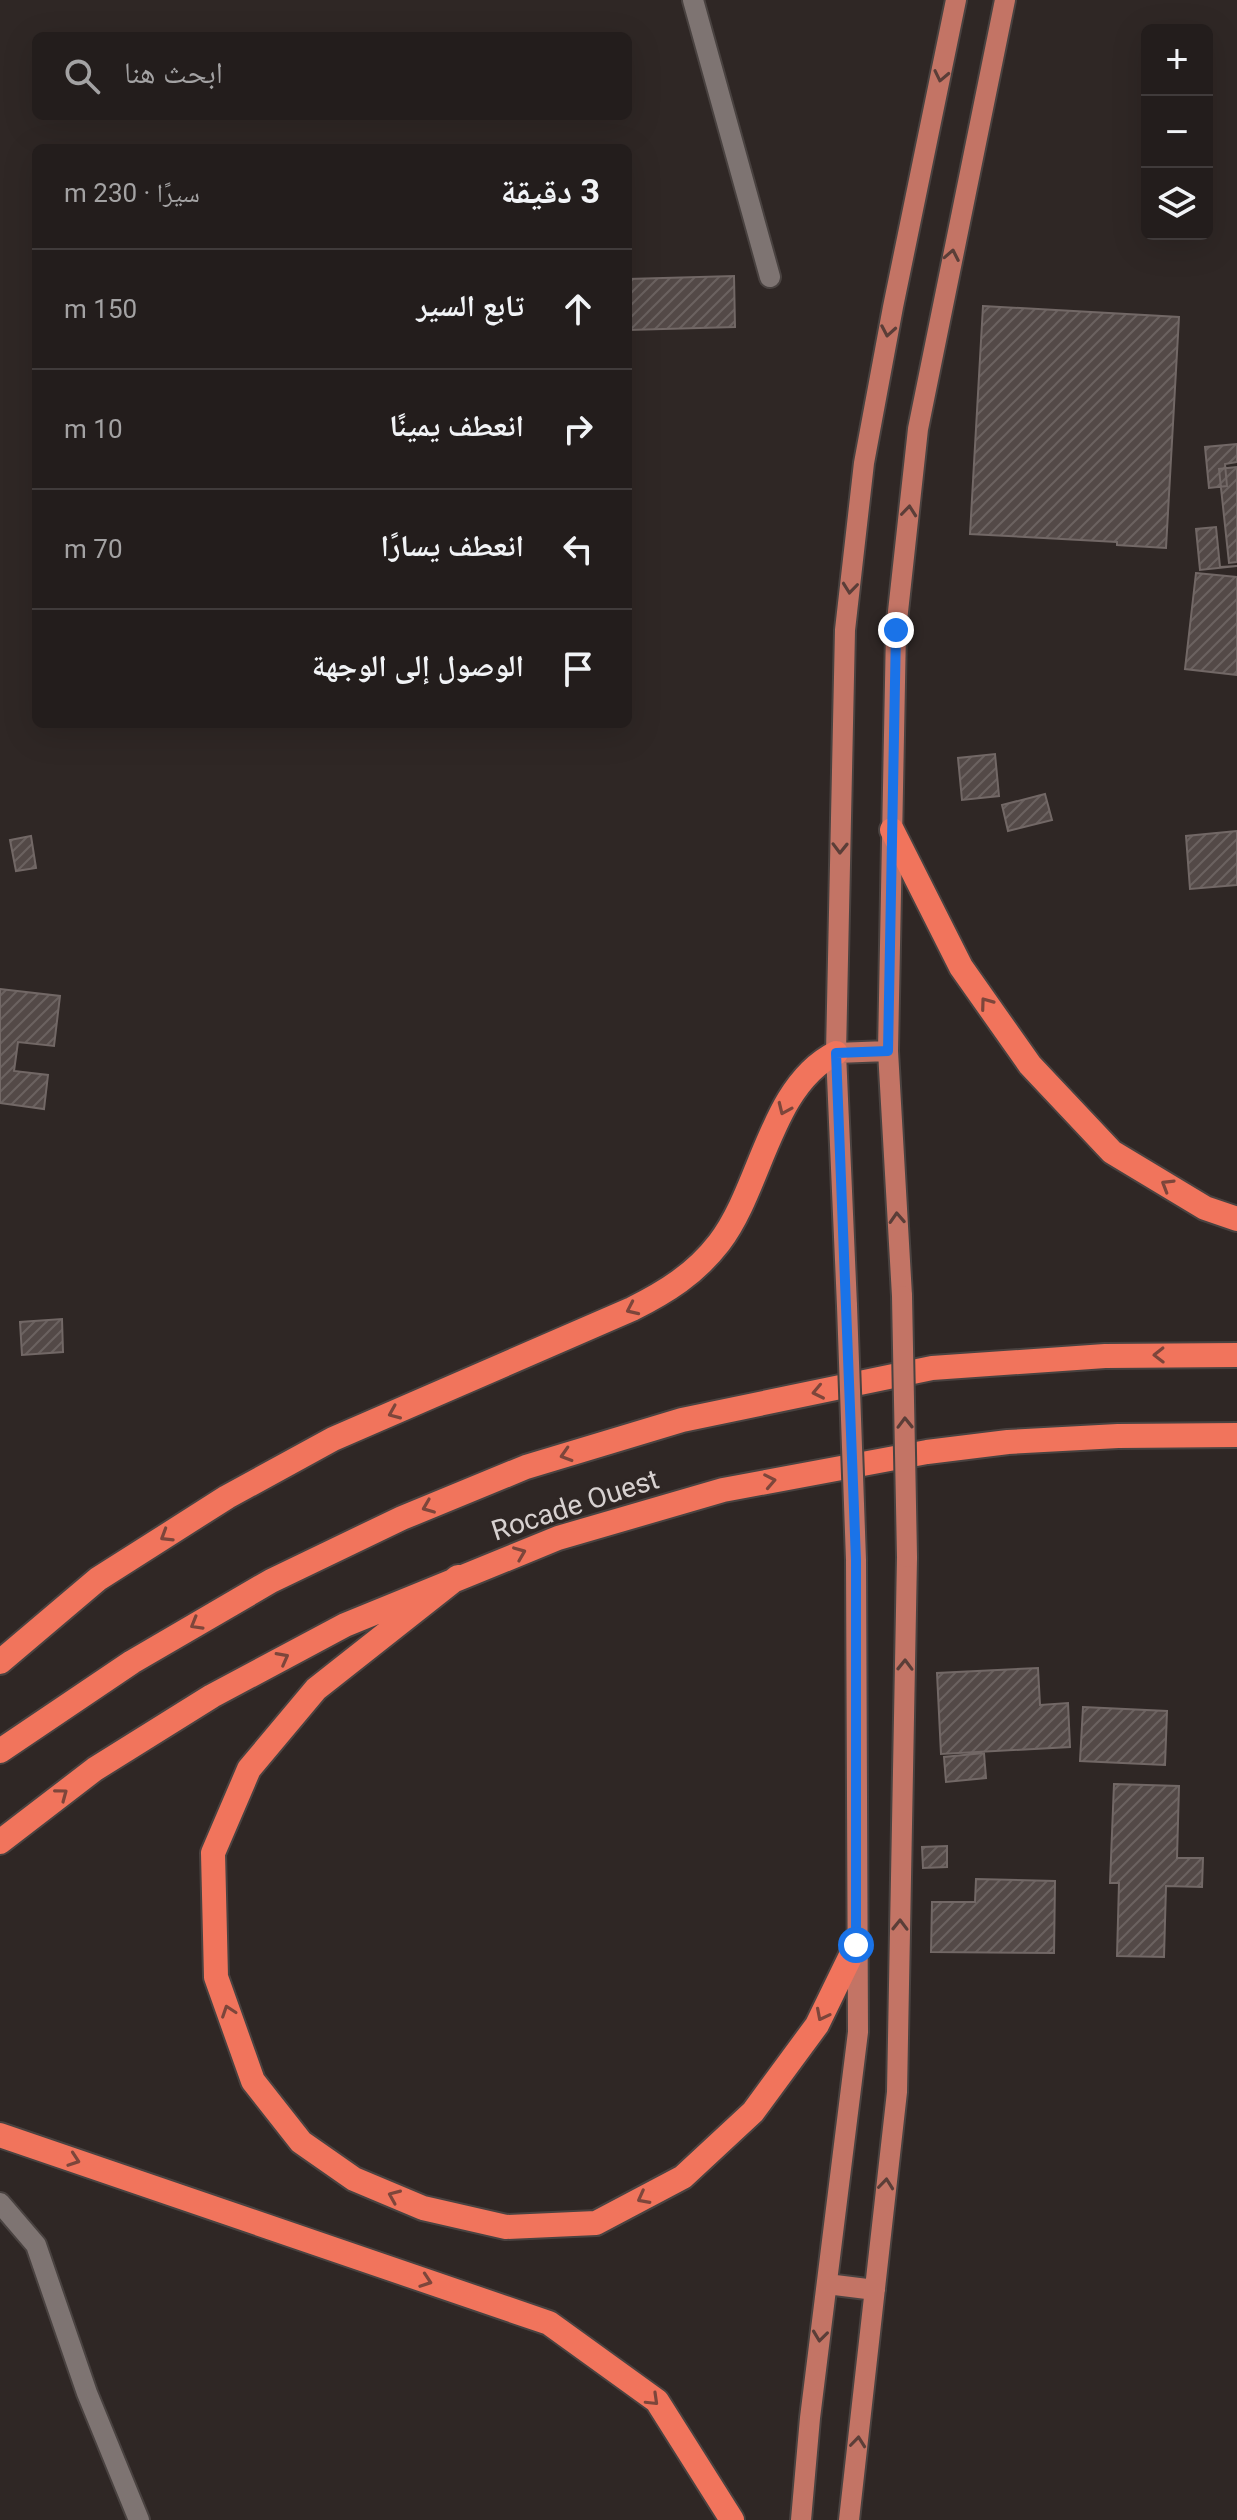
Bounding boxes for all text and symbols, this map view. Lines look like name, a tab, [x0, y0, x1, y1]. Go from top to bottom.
map controls	[1141, 24, 1213, 240]
button: +	[1141, 24, 1213, 96]
search box	[32, 32, 632, 120]
icon: search	[60, 54, 104, 98]
text: ابحث هنا	[124, 55, 223, 90]
one-way arrow	[933, 70, 950, 83]
button: −	[1141, 96, 1213, 168]
button: layers	[1141, 168, 1213, 240]
text: 3 دقيقة	[501, 171, 600, 211]
text: سيرًا · 230 m	[64, 178, 200, 208]
one-way arrow	[943, 248, 960, 262]
icon: ahead	[556, 287, 600, 331]
text: تابع السير	[416, 288, 524, 323]
text: 150 m	[64, 294, 137, 324]
one-way arrow	[881, 324, 898, 338]
icon: right	[556, 407, 600, 451]
text: انعطف يمينًا	[389, 408, 524, 443]
text: 10 m	[64, 414, 123, 444]
one-way arrow	[900, 504, 917, 517]
icon: left	[556, 527, 600, 571]
text: انعطف يسارًا	[381, 528, 524, 563]
text: 70 m	[64, 534, 123, 564]
one-way arrow	[842, 582, 859, 595]
route end	[878, 612, 914, 648]
icon: arrive	[556, 647, 600, 691]
text: الوصول إلى الوجهة	[312, 648, 524, 683]
one-way arrow	[831, 842, 849, 855]
one-way arrow	[981, 997, 996, 1011]
one-way arrow	[778, 1100, 794, 1115]
one-way arrow	[1161, 1179, 1176, 1195]
one-way arrow	[889, 1211, 906, 1224]
one-way arrow	[626, 1299, 640, 1315]
one-way arrow	[1152, 1347, 1165, 1364]
one-way arrow	[812, 1383, 825, 1400]
one-way arrow	[388, 1403, 402, 1419]
one-way arrow	[896, 1416, 913, 1429]
one-way arrow	[560, 1446, 573, 1462]
street label: Rocade Ouest	[487, 1462, 663, 1548]
one-way arrow	[763, 1474, 777, 1491]
one-way arrow	[421, 1498, 436, 1514]
one-way arrow	[160, 1527, 174, 1542]
one-way arrow	[512, 1546, 526, 1562]
one-way arrow	[190, 1615, 205, 1630]
one-way arrow	[274, 1652, 289, 1668]
one-way arrow	[896, 1658, 914, 1671]
one-way arrow	[53, 1790, 68, 1804]
one-way arrow	[891, 1918, 909, 1931]
route start	[838, 1927, 874, 1963]
one-way arrow	[222, 2005, 238, 2019]
one-way arrow	[816, 2006, 831, 2021]
one-way arrow	[66, 2150, 80, 2167]
one-way arrow	[878, 2177, 895, 2190]
one-way arrow	[388, 2189, 402, 2205]
one-way arrow	[637, 2189, 651, 2204]
one-way arrow	[418, 2271, 432, 2287]
one-way arrow	[812, 2330, 829, 2343]
one-way arrow	[643, 2391, 658, 2406]
one-way arrow	[849, 2436, 866, 2449]

